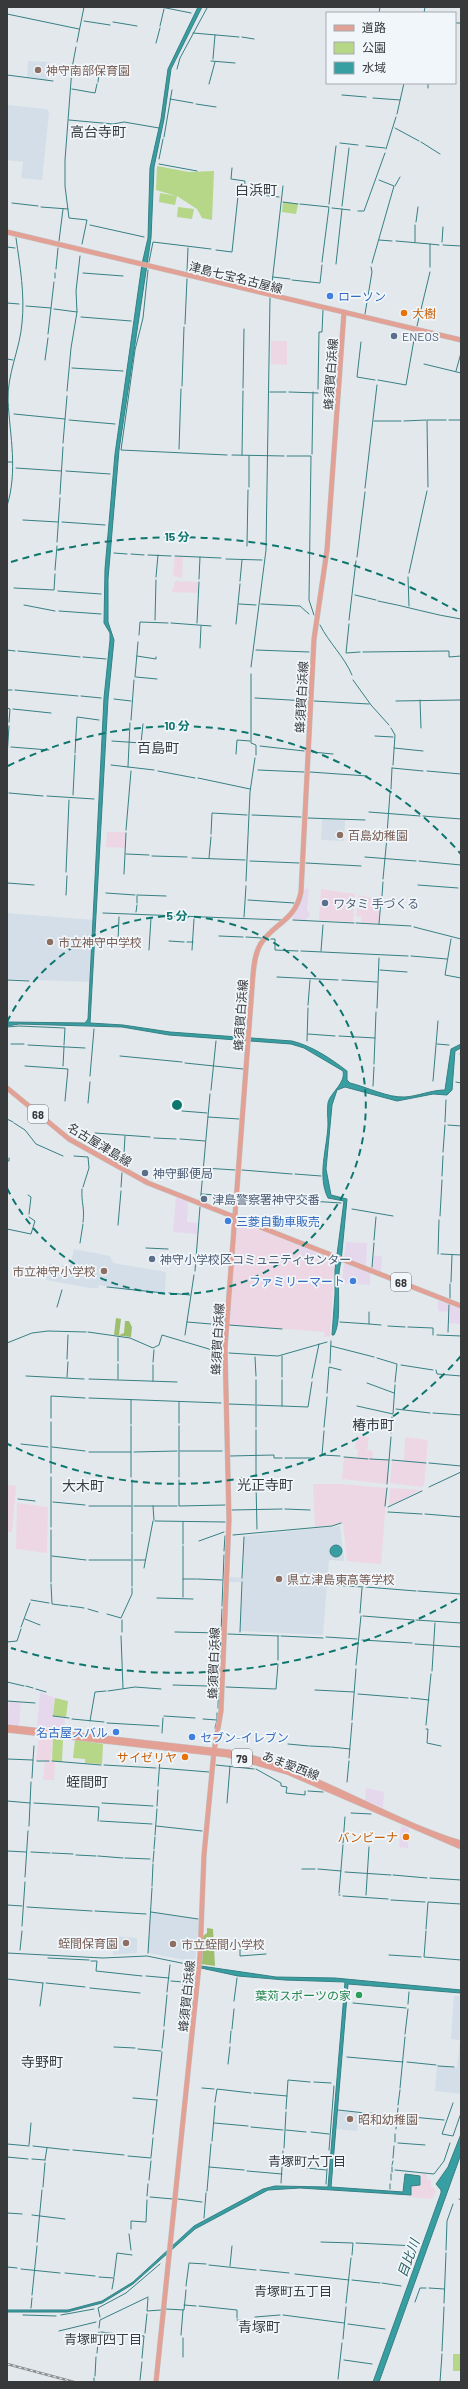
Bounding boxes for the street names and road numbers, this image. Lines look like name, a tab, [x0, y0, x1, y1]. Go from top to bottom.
street label: 津島七宝名古屋線	[188, 259, 284, 295]
street label: 蜂須賀白浜線	[321, 338, 339, 410]
street label: 蜂須賀白浜線	[292, 661, 310, 733]
street label: 蜂須賀白浜線	[231, 979, 249, 1051]
road number: 68	[28, 1105, 48, 1123]
street label: 名古屋津島線	[66, 1119, 134, 1169]
road number: 68	[391, 1273, 411, 1291]
street label: 蜂須賀白浜線	[208, 1303, 226, 1375]
street label: 蜂須賀白浜線	[205, 1627, 221, 1699]
street label: あま愛西線	[260, 1748, 322, 1782]
road number: 79	[232, 1749, 252, 1767]
street label: 蜂須賀白浜線	[175, 1959, 197, 2033]

